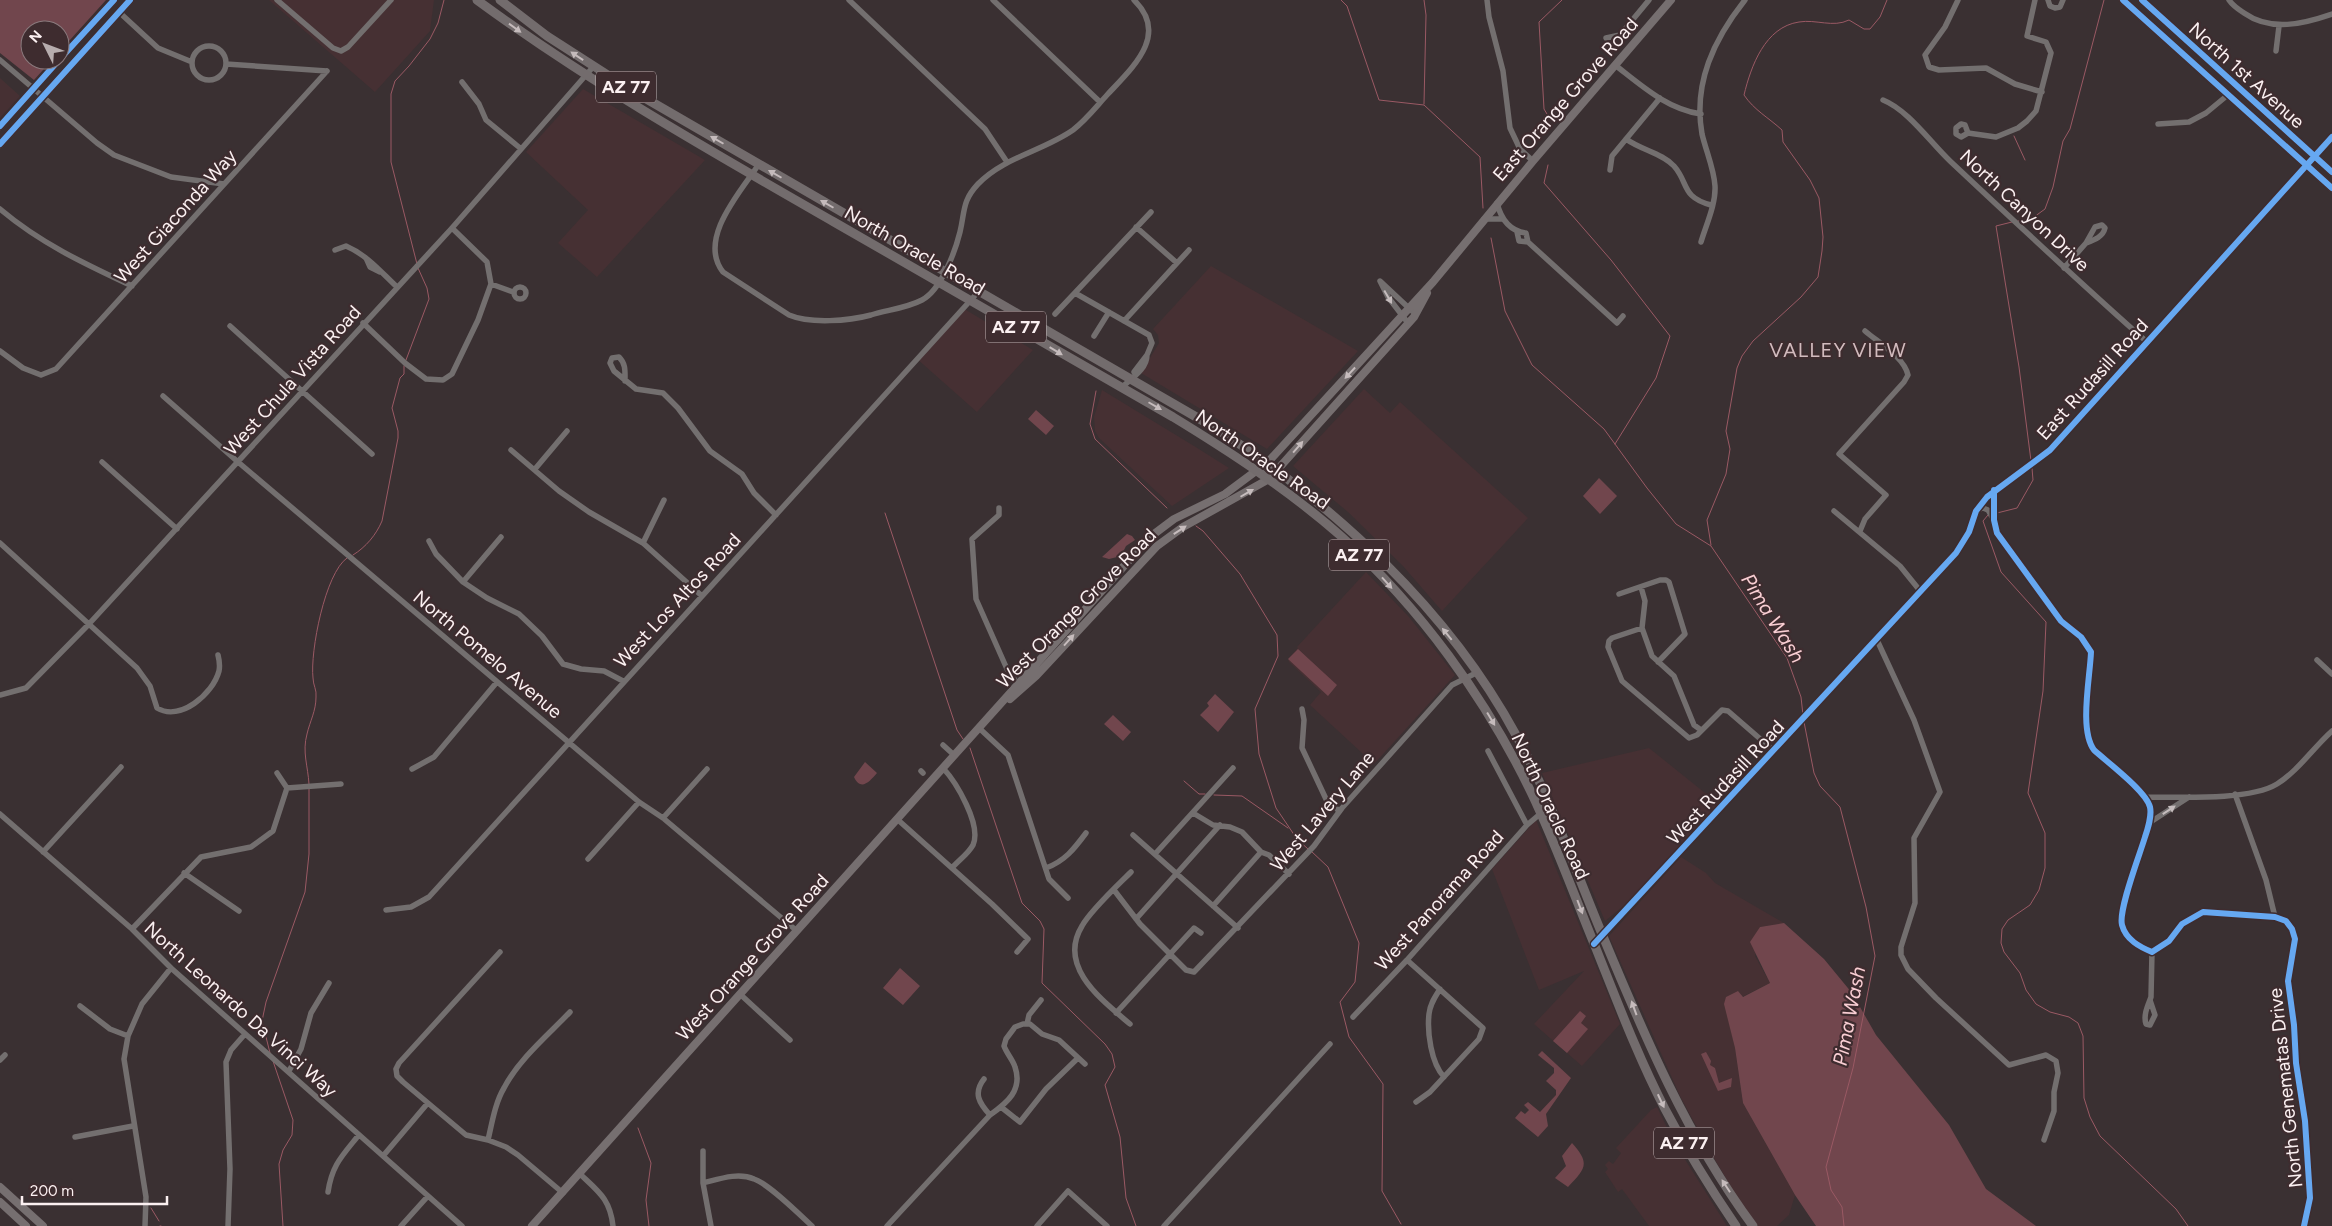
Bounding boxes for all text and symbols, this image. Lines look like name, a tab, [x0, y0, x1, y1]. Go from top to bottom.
street label: East Orange Grove Road	[1488, 13, 1643, 186]
street label: North 1st Avenue	[2184, 17, 2309, 133]
north arrow	[20, 20, 70, 70]
one-way arrow	[508, 23, 522, 33]
text: N	[26, 27, 46, 46]
one-way arrow	[571, 51, 584, 61]
road number: AZ 77	[596, 72, 656, 102]
one-way arrow	[710, 135, 723, 144]
street label: North Canyon Drive	[1955, 144, 2094, 276]
street label: West Giaconda Way	[109, 145, 241, 288]
one-way arrow	[768, 169, 782, 178]
one-way arrow	[821, 199, 834, 208]
street label: North Oracle Road	[840, 201, 989, 300]
one-way arrow	[1384, 289, 1392, 304]
street label: West Chula Vista Road	[219, 301, 366, 460]
road number: AZ 77	[986, 312, 1046, 342]
street label: East Rudasill Road	[2032, 314, 2153, 445]
district label: VALLEY VIEW	[1769, 338, 1907, 362]
one-way arrow	[1050, 346, 1063, 355]
one-way arrow	[1344, 366, 1356, 378]
one-way arrow	[1147, 402, 1162, 410]
street label: North Oracle Road	[1191, 404, 1334, 514]
one-way arrow	[1293, 440, 1304, 453]
one-way arrow	[1239, 489, 1254, 497]
street label: West Orange Grove Road	[992, 524, 1161, 693]
one-way arrow	[1173, 525, 1186, 535]
street label: West Los Altos Road	[609, 528, 746, 672]
road number: AZ 77	[1329, 540, 1389, 570]
water label: Pima Wash	[1736, 569, 1810, 667]
one-way arrow	[1381, 577, 1393, 589]
street label: North Pomelo Avenue	[409, 585, 567, 723]
one-way arrow	[1441, 628, 1452, 641]
one-way arrow	[1064, 633, 1075, 646]
one-way arrow	[1486, 713, 1495, 726]
street label: West Rudasill Road	[1662, 715, 1789, 849]
street label: North Oracle Road	[1507, 729, 1595, 883]
street label: West Lavery Lane	[1265, 747, 1379, 876]
one-way arrow	[2162, 806, 2176, 815]
street label: West Panorama Road	[1370, 825, 1509, 975]
street label: West Orange Grove Road	[671, 869, 833, 1045]
one-way arrow	[1576, 900, 1584, 914]
street label: North Leonardo Da Vinci Way	[140, 917, 342, 1102]
water label: Pima Wash	[1828, 964, 1870, 1068]
street label: North Genematas Drive	[2264, 987, 2307, 1189]
one-way arrow	[1630, 1000, 1638, 1015]
one-way arrow	[1658, 1094, 1666, 1108]
road number: AZ 77	[1654, 1128, 1714, 1158]
scale bar	[22, 1174, 168, 1206]
one-way arrow	[1721, 1179, 1730, 1192]
text: 200 m	[30, 1182, 74, 1200]

